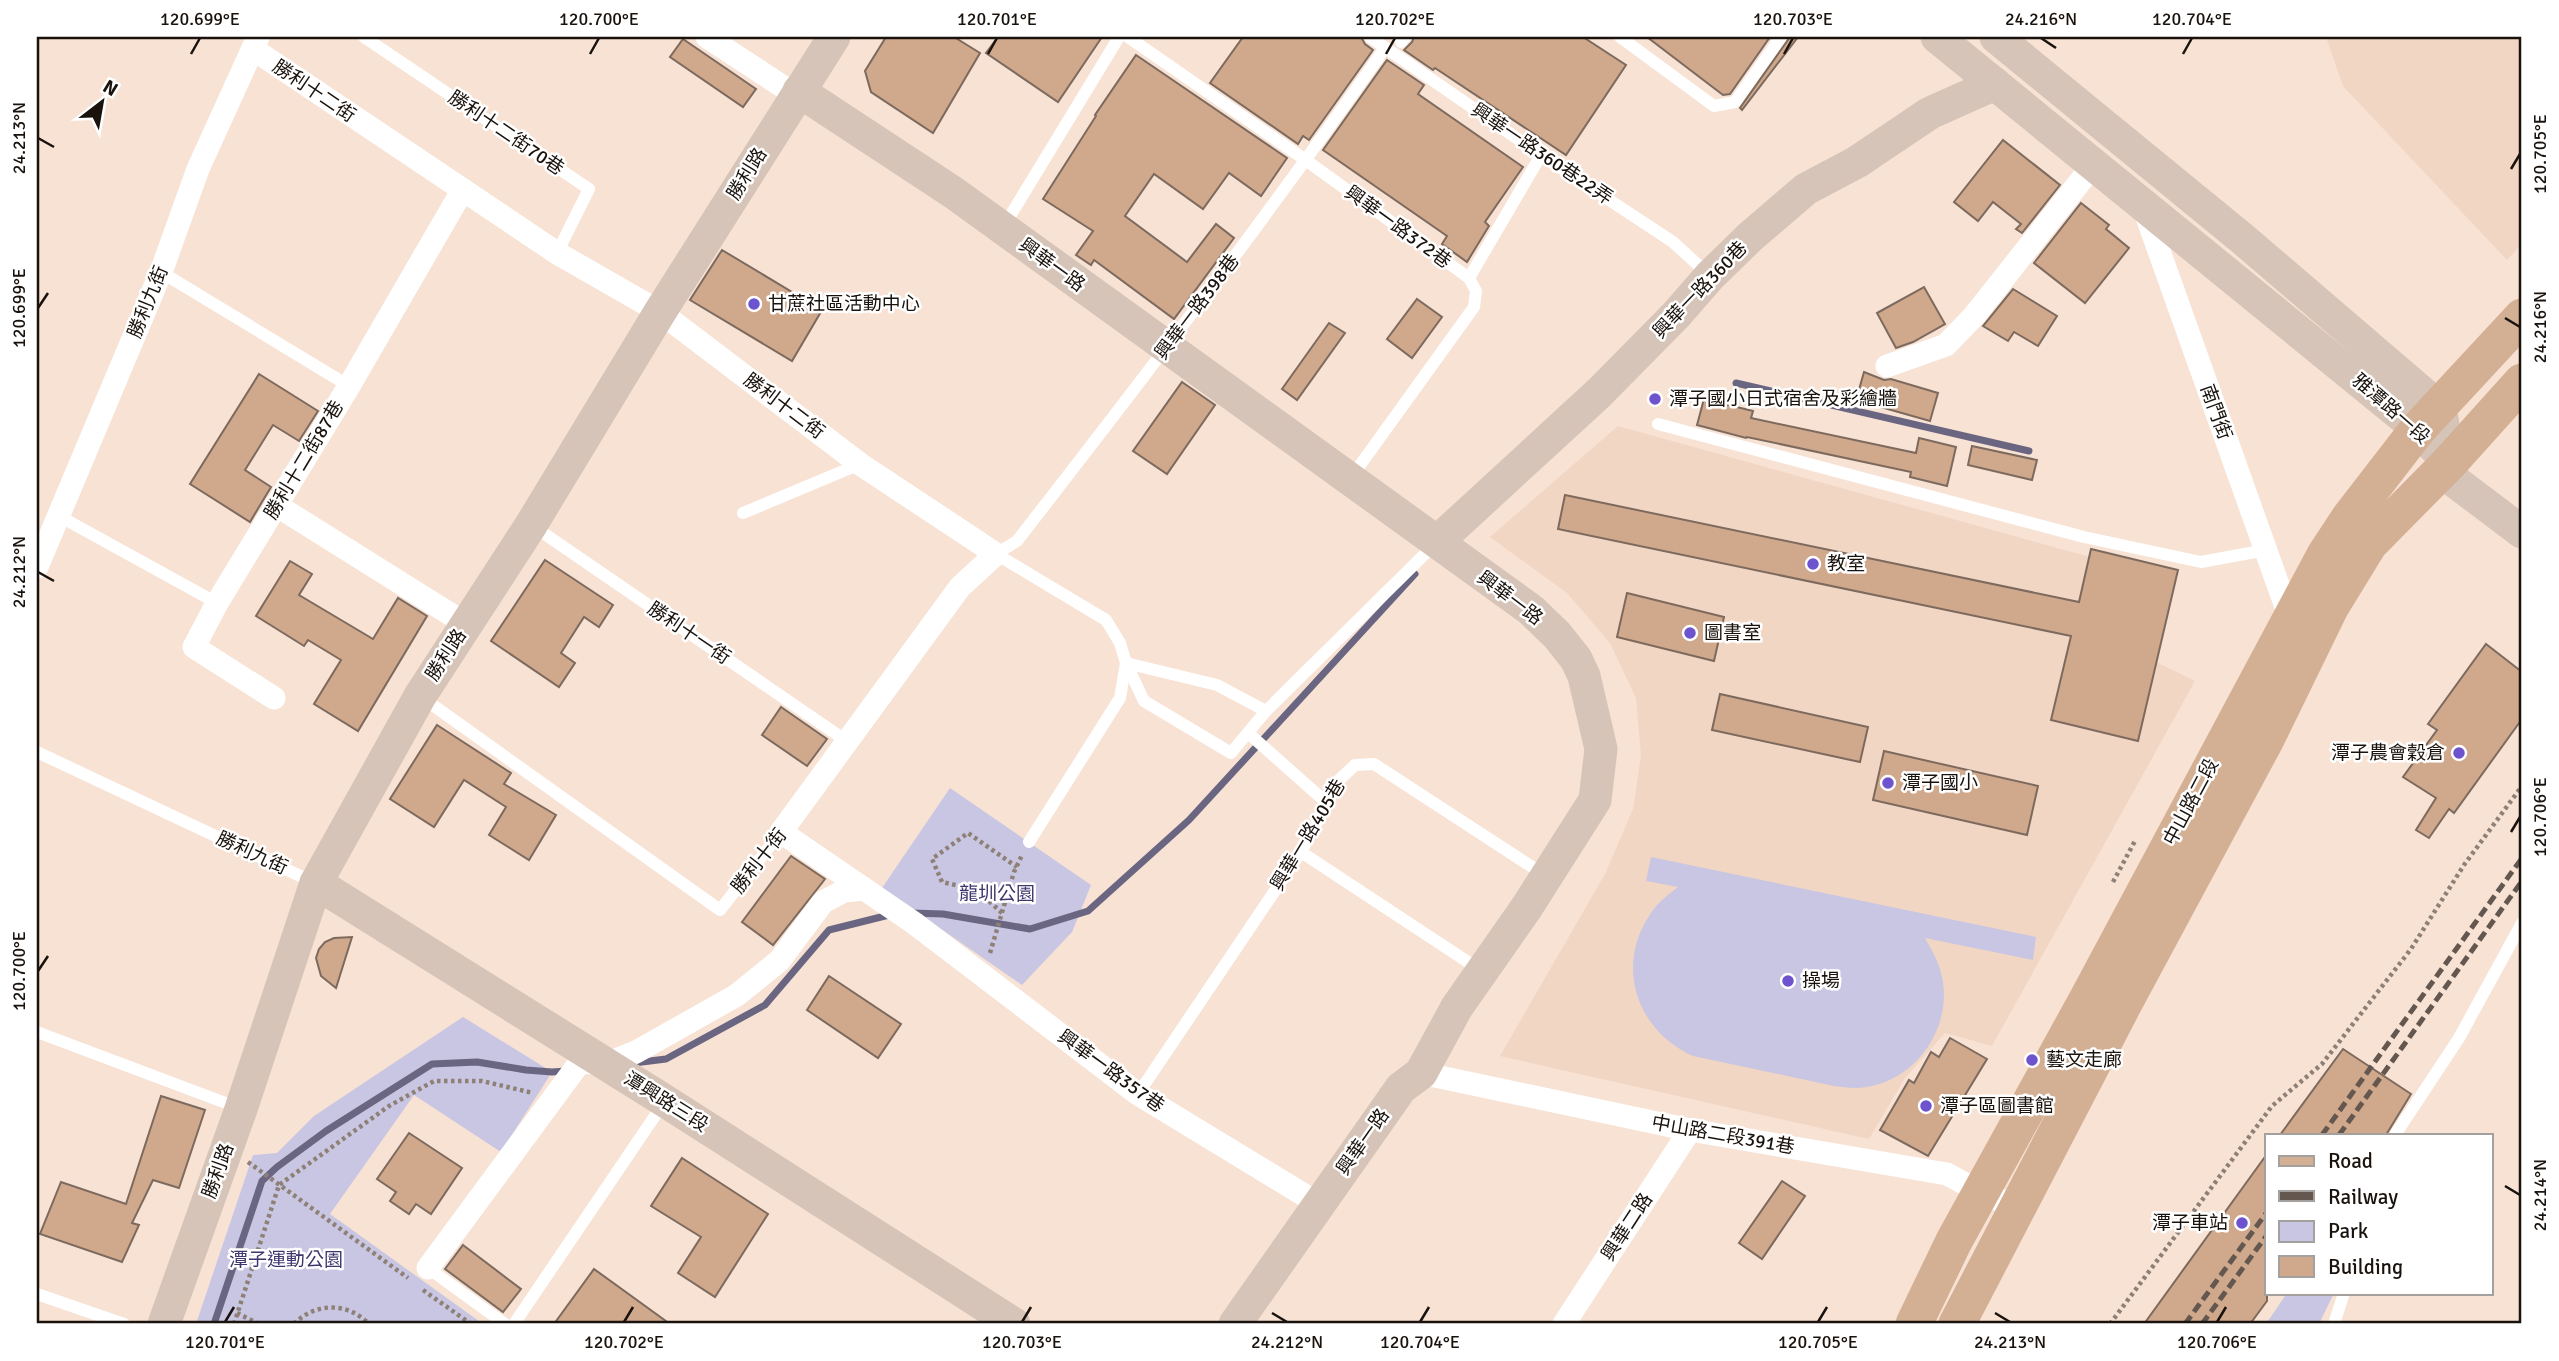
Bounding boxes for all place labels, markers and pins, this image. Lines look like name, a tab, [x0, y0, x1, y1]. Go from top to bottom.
place label: 甘蔗社區活動中心	[768, 292, 920, 316]
marker: 甘蔗社區活動中心	[746, 296, 762, 312]
place label: 潭子國小日式宿舍及彩繪牆	[1669, 387, 1897, 411]
marker: 潭子國小日式宿舍及彩繪牆	[1647, 391, 1663, 407]
place label: 教室	[1827, 552, 1865, 576]
marker: 教室	[1805, 556, 1821, 572]
place label: 圖書室	[1704, 621, 1761, 645]
marker: 圖書室	[1682, 625, 1698, 641]
place label: 潭子農會穀倉	[2331, 741, 2445, 765]
marker: 潭子農會穀倉	[2451, 745, 2467, 761]
place label: 潭子國小	[1902, 771, 1978, 795]
marker: 潭子國小	[1880, 775, 1896, 791]
place label: 操場	[1802, 969, 1840, 993]
marker: 操場	[1780, 973, 1796, 989]
place label: 藝文走廊	[2046, 1048, 2122, 1072]
marker: 藝文走廊	[2024, 1052, 2040, 1068]
place label: 潭子區圖書館	[1940, 1094, 2054, 1118]
marker: 潭子區圖書館	[1918, 1098, 1934, 1114]
place label: 潭子車站	[2152, 1211, 2228, 1235]
marker: 潭子車站	[2234, 1215, 2250, 1231]

